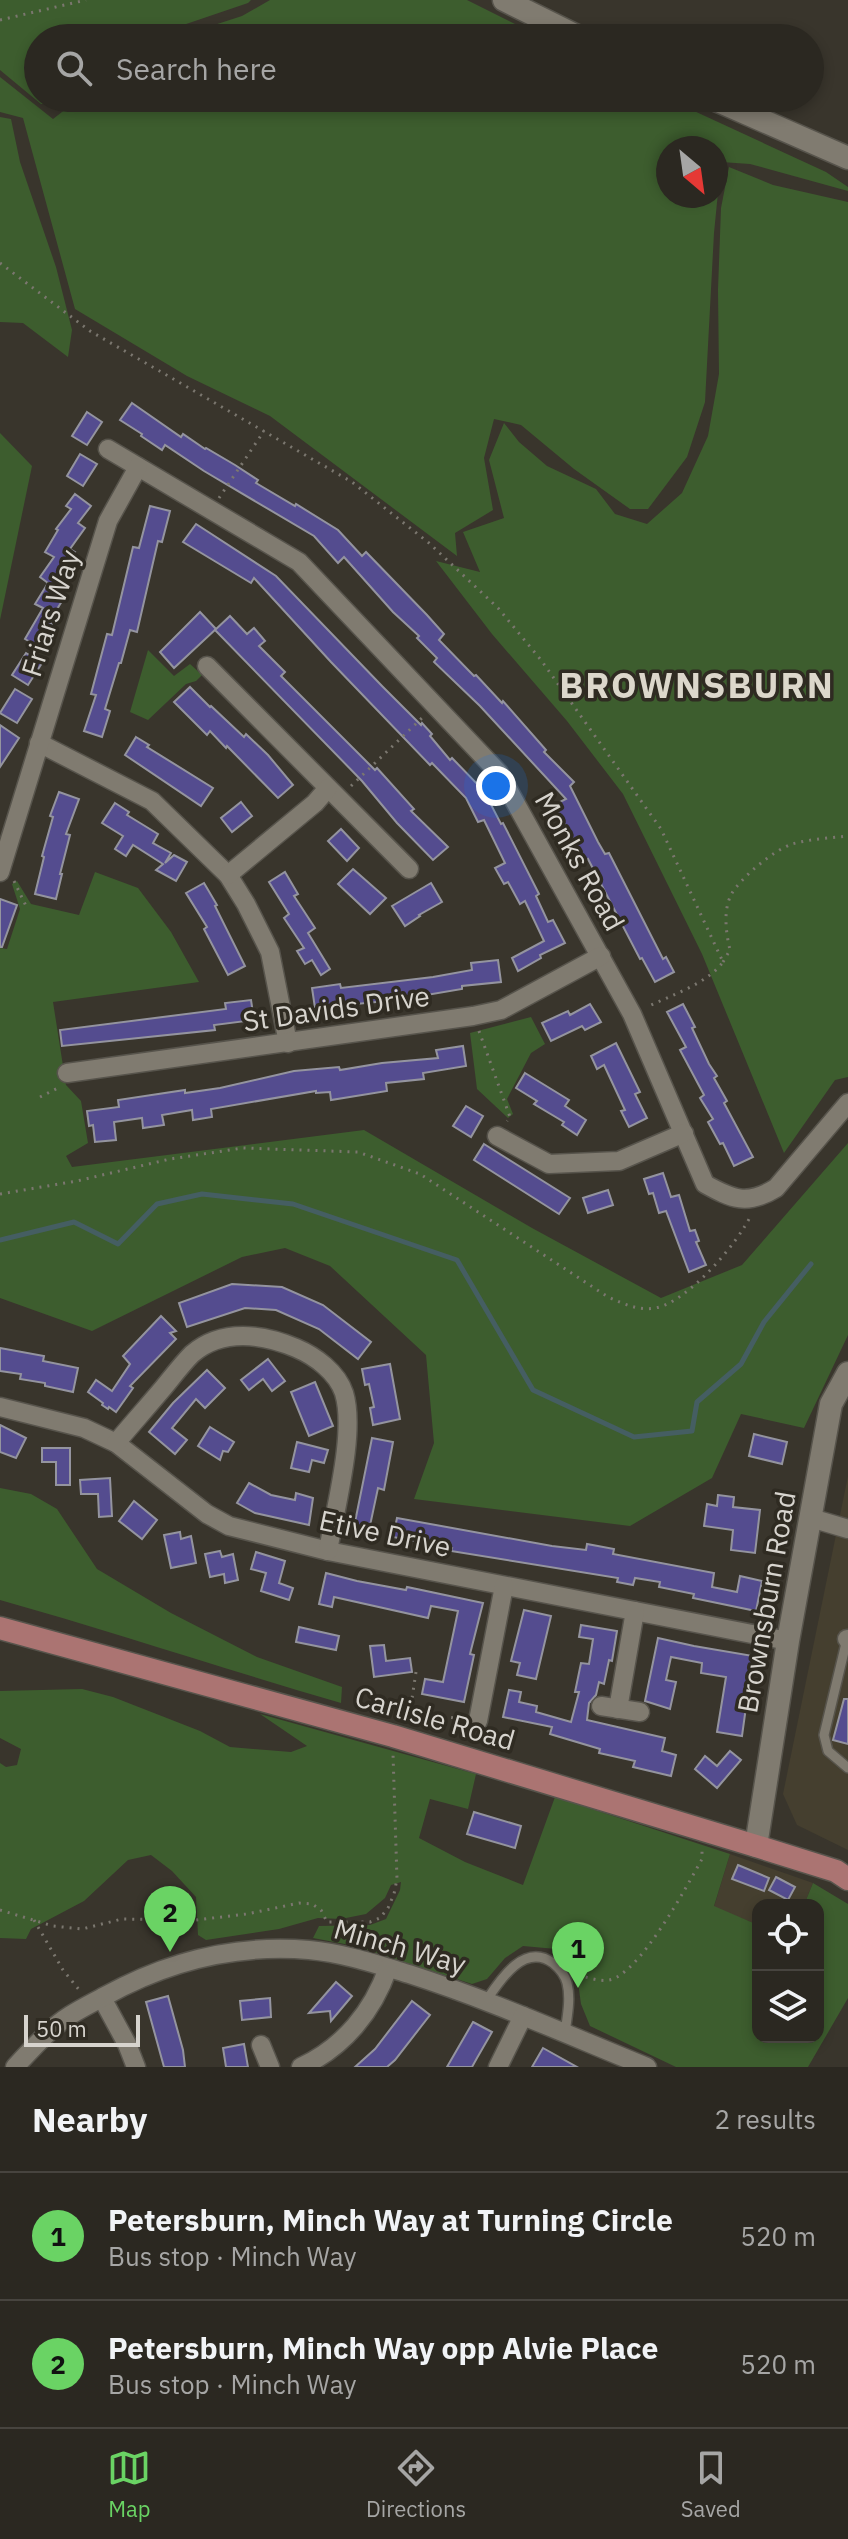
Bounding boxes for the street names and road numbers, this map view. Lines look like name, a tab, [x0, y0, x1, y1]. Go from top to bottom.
street label: Friars Way	[12, 545, 88, 681]
street label: Monks Road	[527, 785, 633, 937]
street label: St Davids Drive	[240, 977, 432, 1039]
street label: Brownsburn Road	[728, 1488, 804, 1716]
street label: Etive Drive	[316, 1501, 454, 1565]
street label: Carlisle Road	[351, 1677, 519, 1759]
street label: Minch Way	[330, 1910, 470, 1982]

